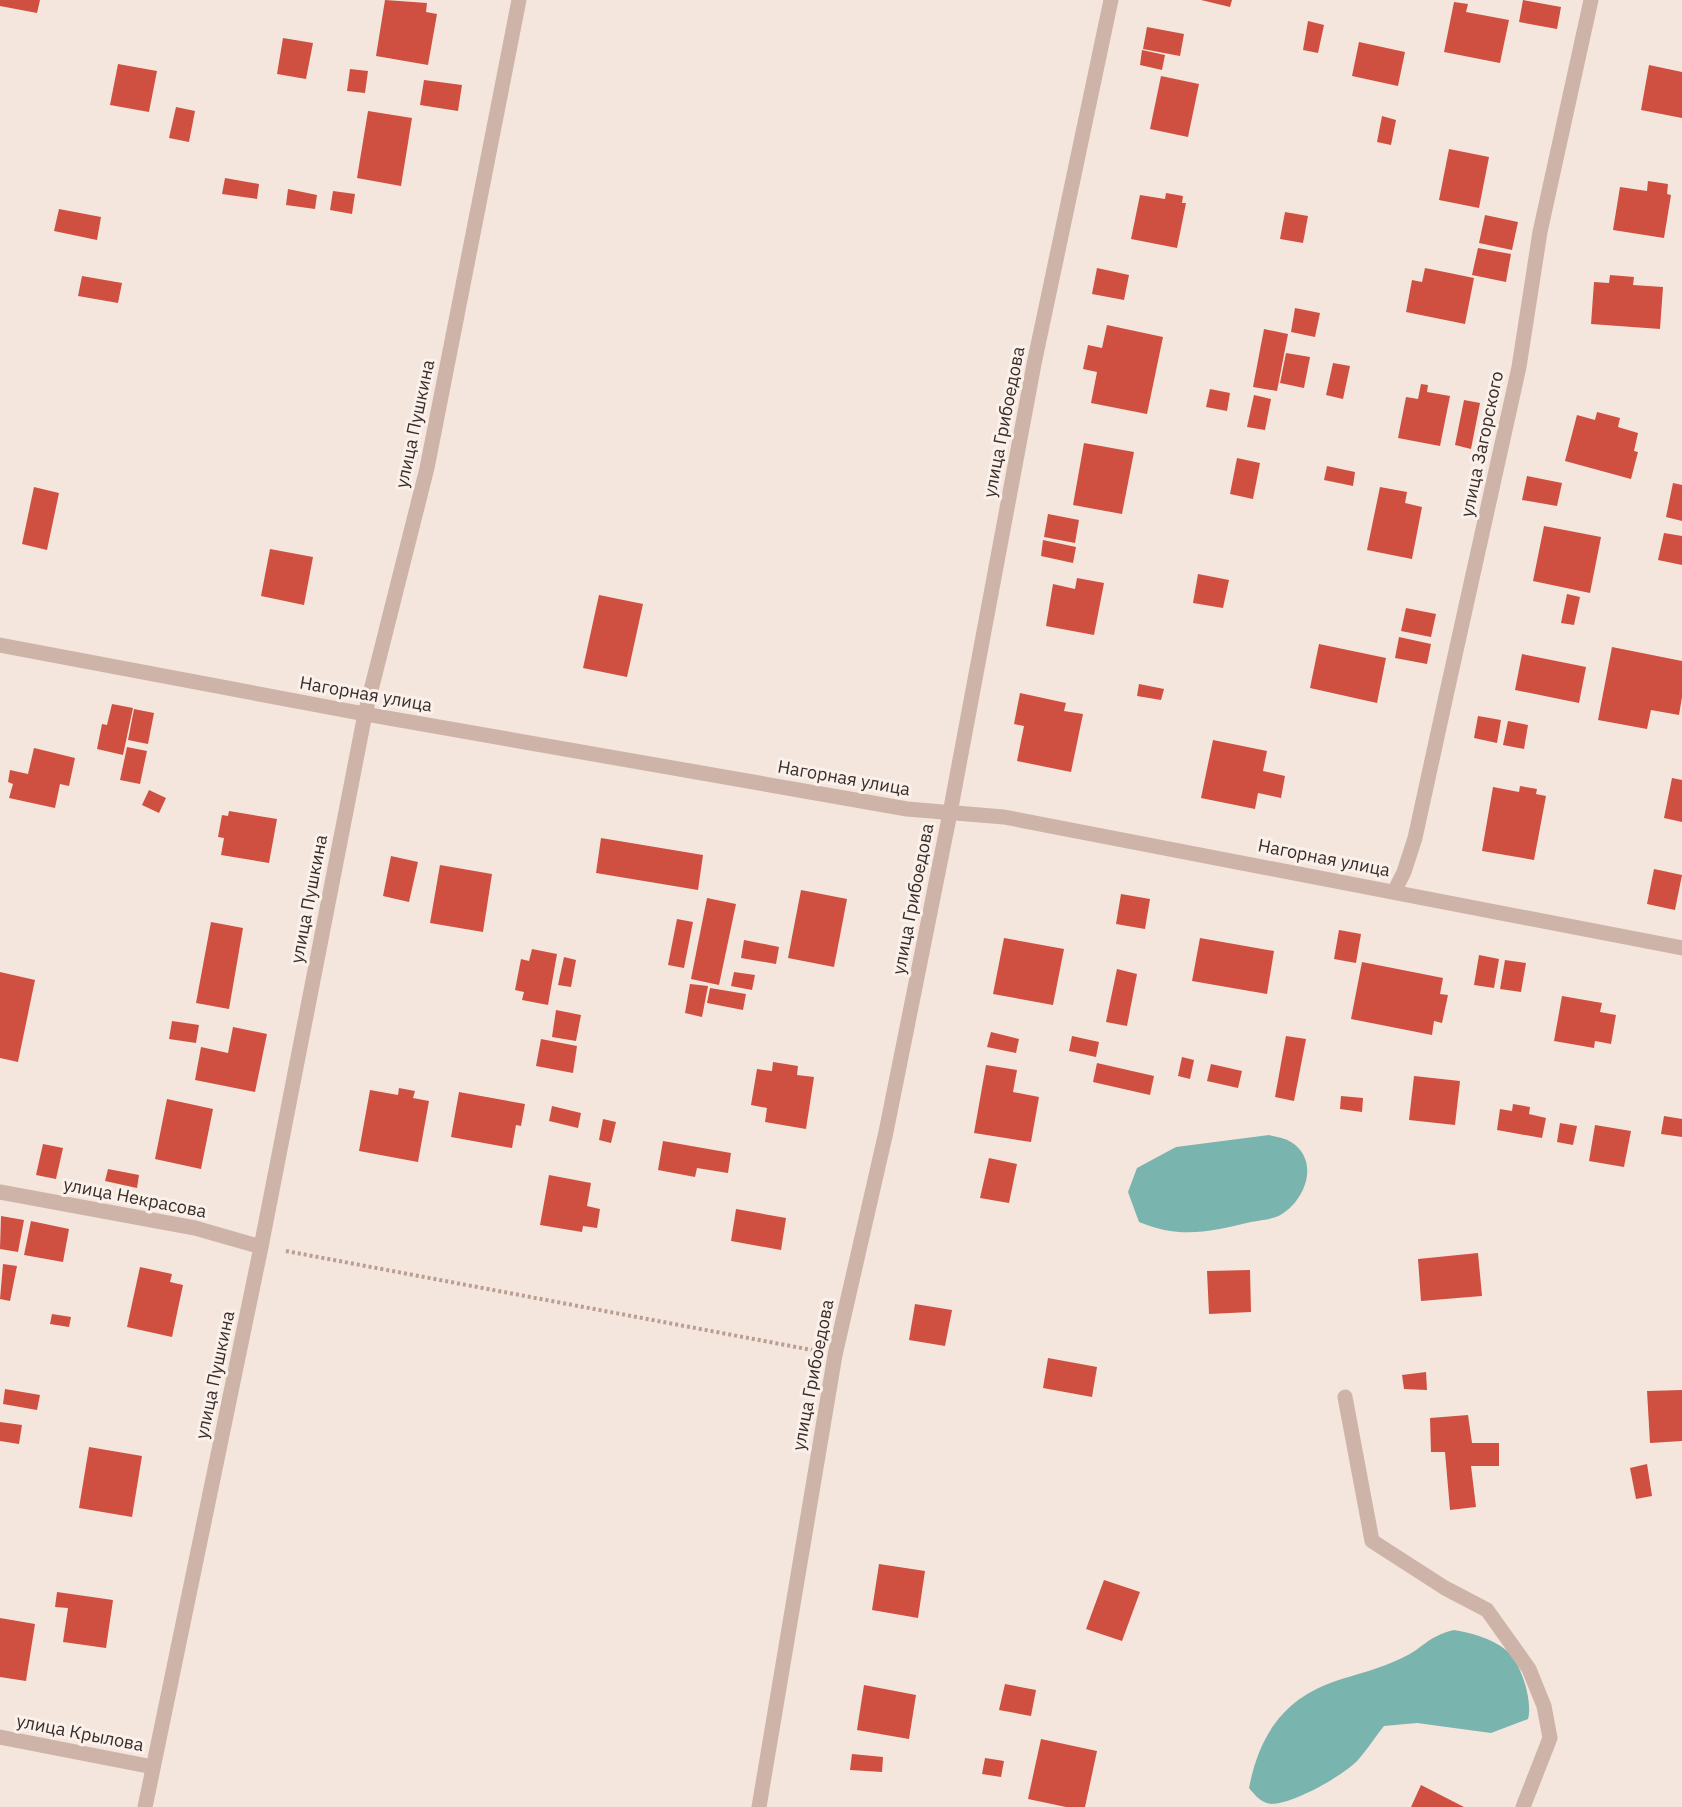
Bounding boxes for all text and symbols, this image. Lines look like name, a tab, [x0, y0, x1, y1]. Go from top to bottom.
street label: улица Грибоедова	[978, 344, 1030, 499]
street label: улица Пушкина	[390, 357, 439, 490]
street label: улица Загорского	[1455, 369, 1508, 519]
street label: Нагорная улица	[298, 671, 435, 717]
street label: Нагорная улица	[776, 755, 913, 801]
street label: улица Грибоедова	[887, 821, 939, 976]
street label: улица Пушкина	[285, 832, 332, 965]
street label: Нагорная улица	[1256, 833, 1393, 882]
street label: улица Некрасова	[62, 1172, 209, 1223]
street label: улица Грибоедова	[787, 1297, 839, 1452]
street label: улица Пушкина	[190, 1308, 239, 1441]
street label: улица Крылова	[14, 1709, 146, 1756]

